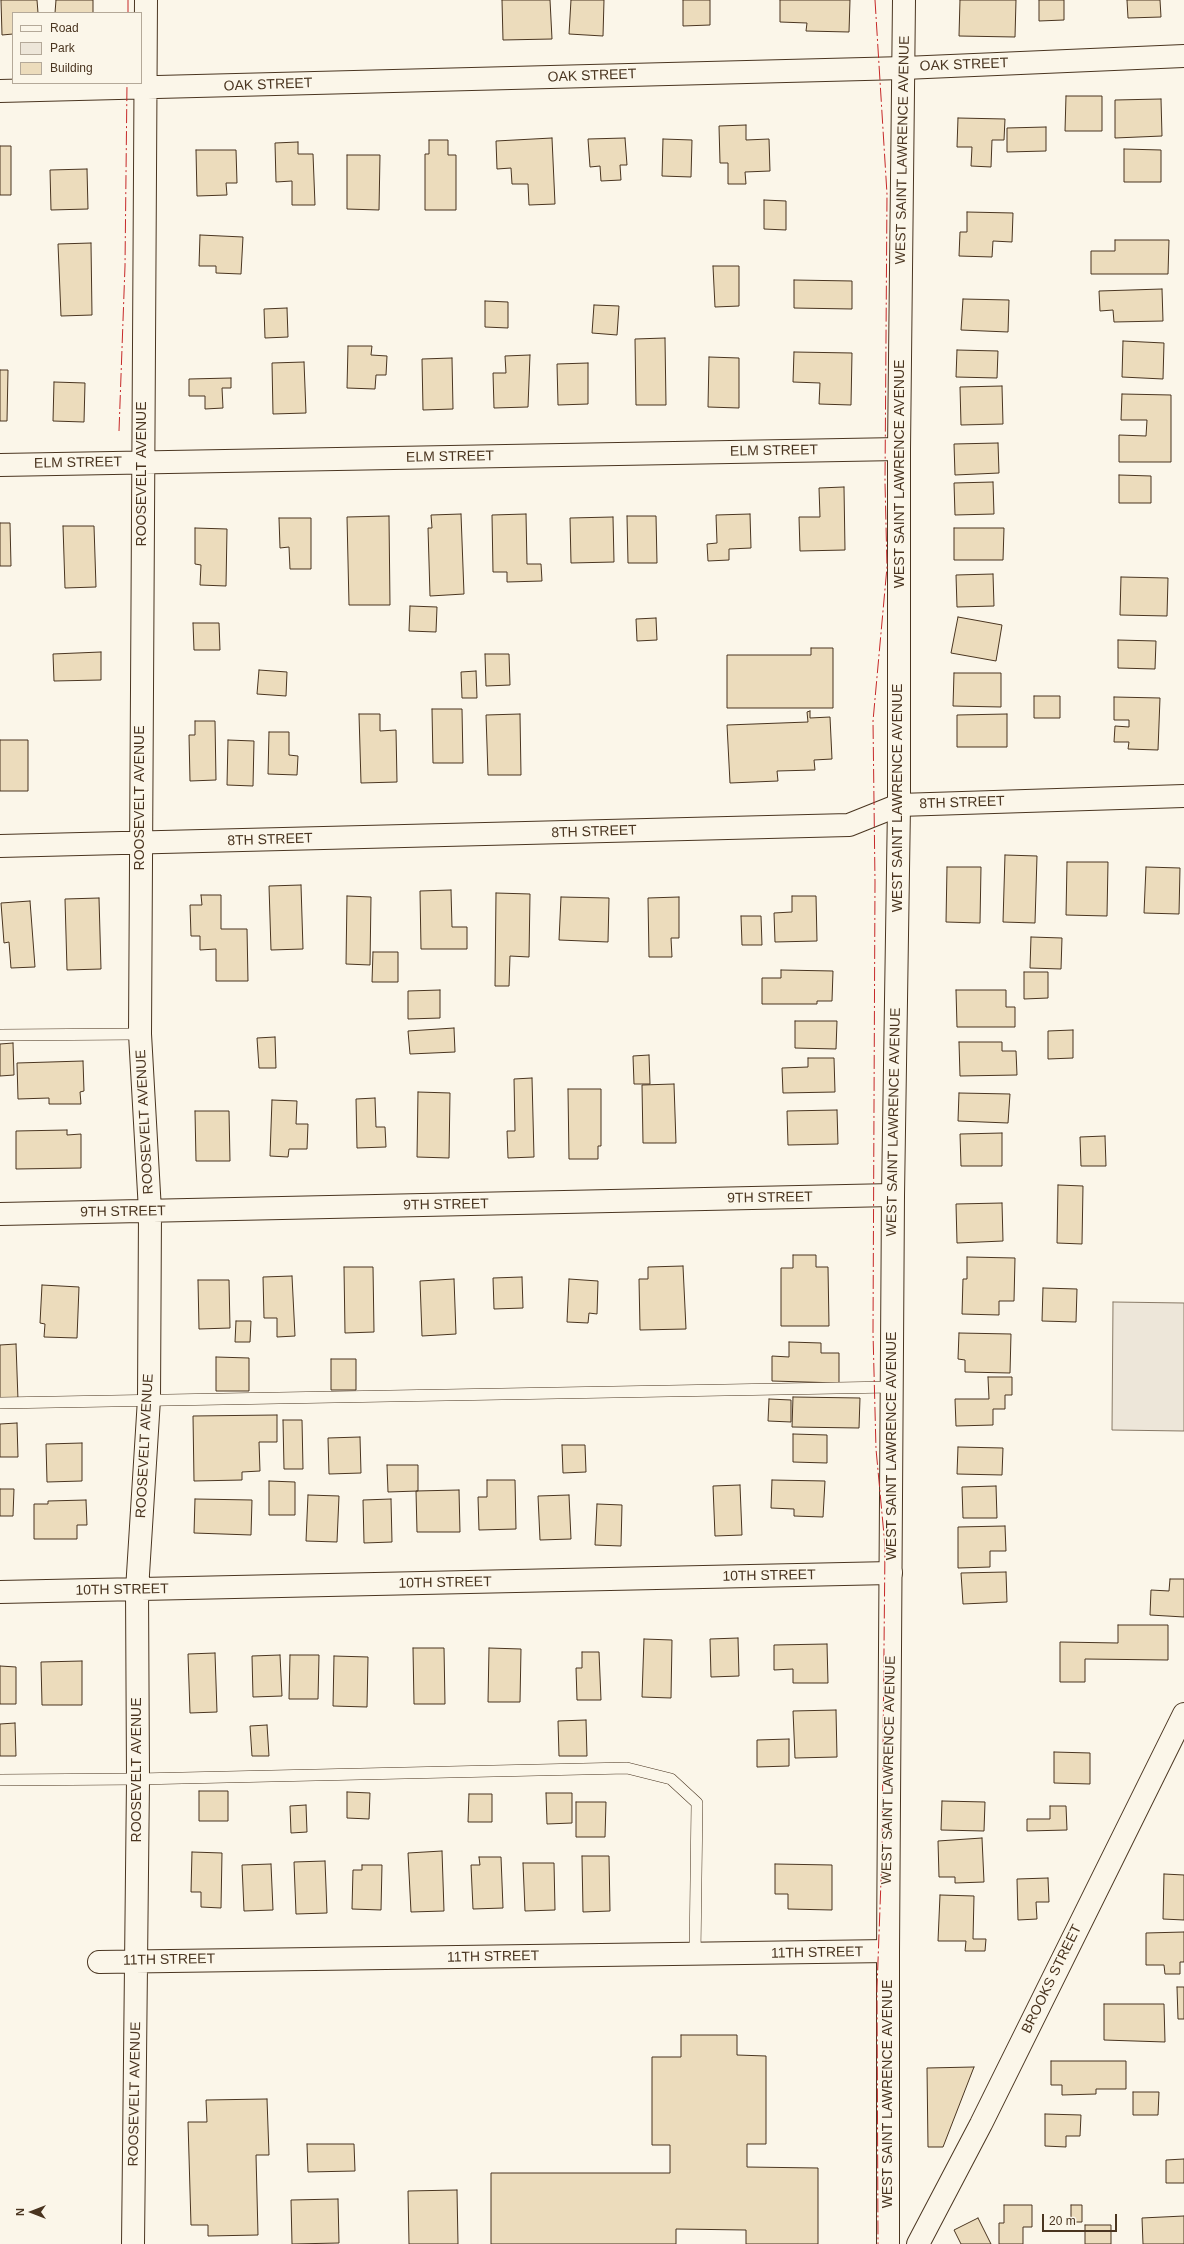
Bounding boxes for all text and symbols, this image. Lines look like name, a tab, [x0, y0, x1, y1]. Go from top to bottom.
legend	[12, 12, 142, 84]
text: Road	[50, 21, 79, 35]
street label: WEST SAINT LAWRENCE AVENUE	[893, 36, 913, 264]
text: Park	[50, 41, 75, 55]
street label: OAK STREET	[919, 55, 1009, 75]
text: Building	[50, 61, 93, 75]
street label: OAK STREET	[547, 66, 637, 86]
street label: OAK STREET	[223, 75, 313, 95]
street label: WEST SAINT LAWRENCE AVENUE	[892, 360, 908, 588]
street label: ROOSEVELT AVENUE	[134, 402, 150, 546]
street label: ELM STREET	[730, 442, 818, 460]
street label: ELM STREET	[406, 448, 494, 466]
street label: ELM STREET	[34, 454, 122, 472]
street label: WEST SAINT LAWRENCE AVENUE	[890, 684, 906, 912]
street label: ROOSEVELT AVENUE	[132, 726, 148, 870]
street label: 8TH STREET	[919, 793, 1005, 813]
street label: 8TH STREET	[551, 822, 637, 842]
street label: 8TH STREET	[227, 830, 313, 850]
street label: WEST SAINT LAWRENCE AVENUE	[884, 1008, 904, 1236]
street label: ROOSEVELT AVENUE	[133, 1049, 157, 1195]
street label: 9TH STREET	[727, 1189, 813, 1207]
street label: 9TH STREET	[403, 1196, 489, 1214]
street label: 9TH STREET	[80, 1203, 166, 1221]
street label: WEST SAINT LAWRENCE AVENUE	[884, 1332, 900, 1560]
street label: ROOSEVELT AVENUE	[133, 1373, 157, 1519]
street label: 10TH STREET	[722, 1567, 816, 1585]
street label: 10TH STREET	[398, 1574, 492, 1592]
street label: 10TH STREET	[75, 1581, 169, 1599]
street label: WEST SAINT LAWRENCE AVENUE	[879, 1656, 899, 1884]
street label: ROOSEVELT AVENUE	[129, 1698, 145, 1842]
street label: BROOKS STREET	[1018, 1922, 1086, 2036]
street label: 11TH STREET	[771, 1944, 863, 1962]
street label: 11TH STREET	[447, 1948, 539, 1966]
street label: 11TH STREET	[123, 1951, 215, 1969]
street label: WEST SAINT LAWRENCE AVENUE	[880, 1980, 896, 2208]
street label: ROOSEVELT AVENUE	[125, 2021, 145, 2167]
north arrow	[12, 2192, 52, 2232]
scale bar	[1044, 2206, 1119, 2232]
text: N	[14, 2208, 26, 2216]
text: 20 m	[1049, 2214, 1076, 2228]

